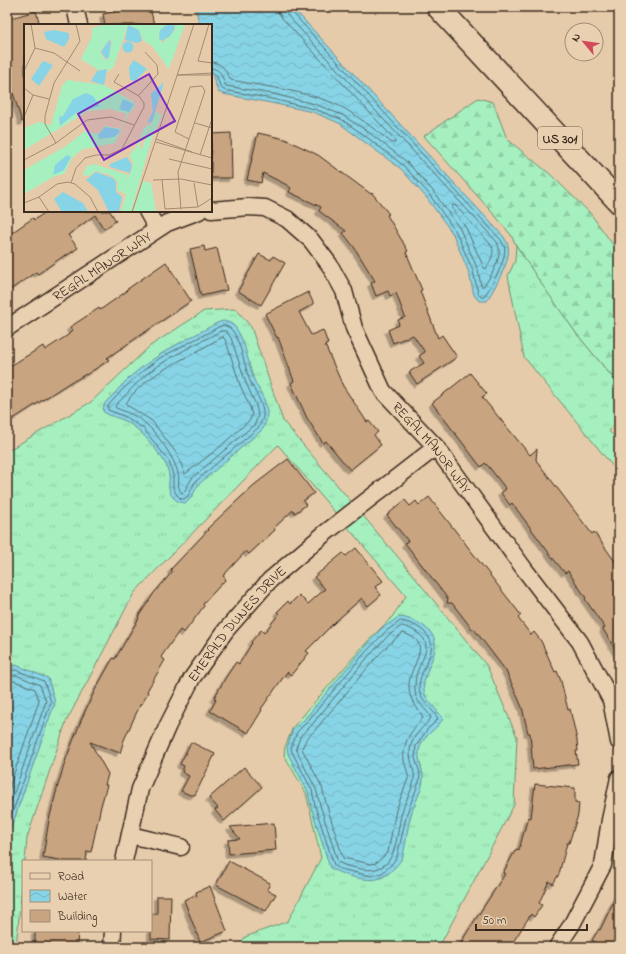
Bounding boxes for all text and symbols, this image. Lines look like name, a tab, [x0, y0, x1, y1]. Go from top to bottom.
north arrow	[564, 22, 604, 62]
inset map	[24, 24, 212, 212]
text: N	[567, 31, 585, 45]
road number: US 301	[538, 127, 582, 149]
street label: REGAL MANOR WAY	[49, 227, 156, 307]
street label: REGAL MANOR WAY	[386, 398, 476, 499]
street label: EMERALD DUNES DRIVE	[183, 561, 292, 687]
legend	[22, 860, 152, 932]
text: Road	[58, 868, 84, 886]
text: Water	[58, 888, 87, 906]
scale bar	[476, 906, 587, 932]
text: Building	[57, 908, 97, 927]
text: 50 m	[482, 912, 506, 930]

